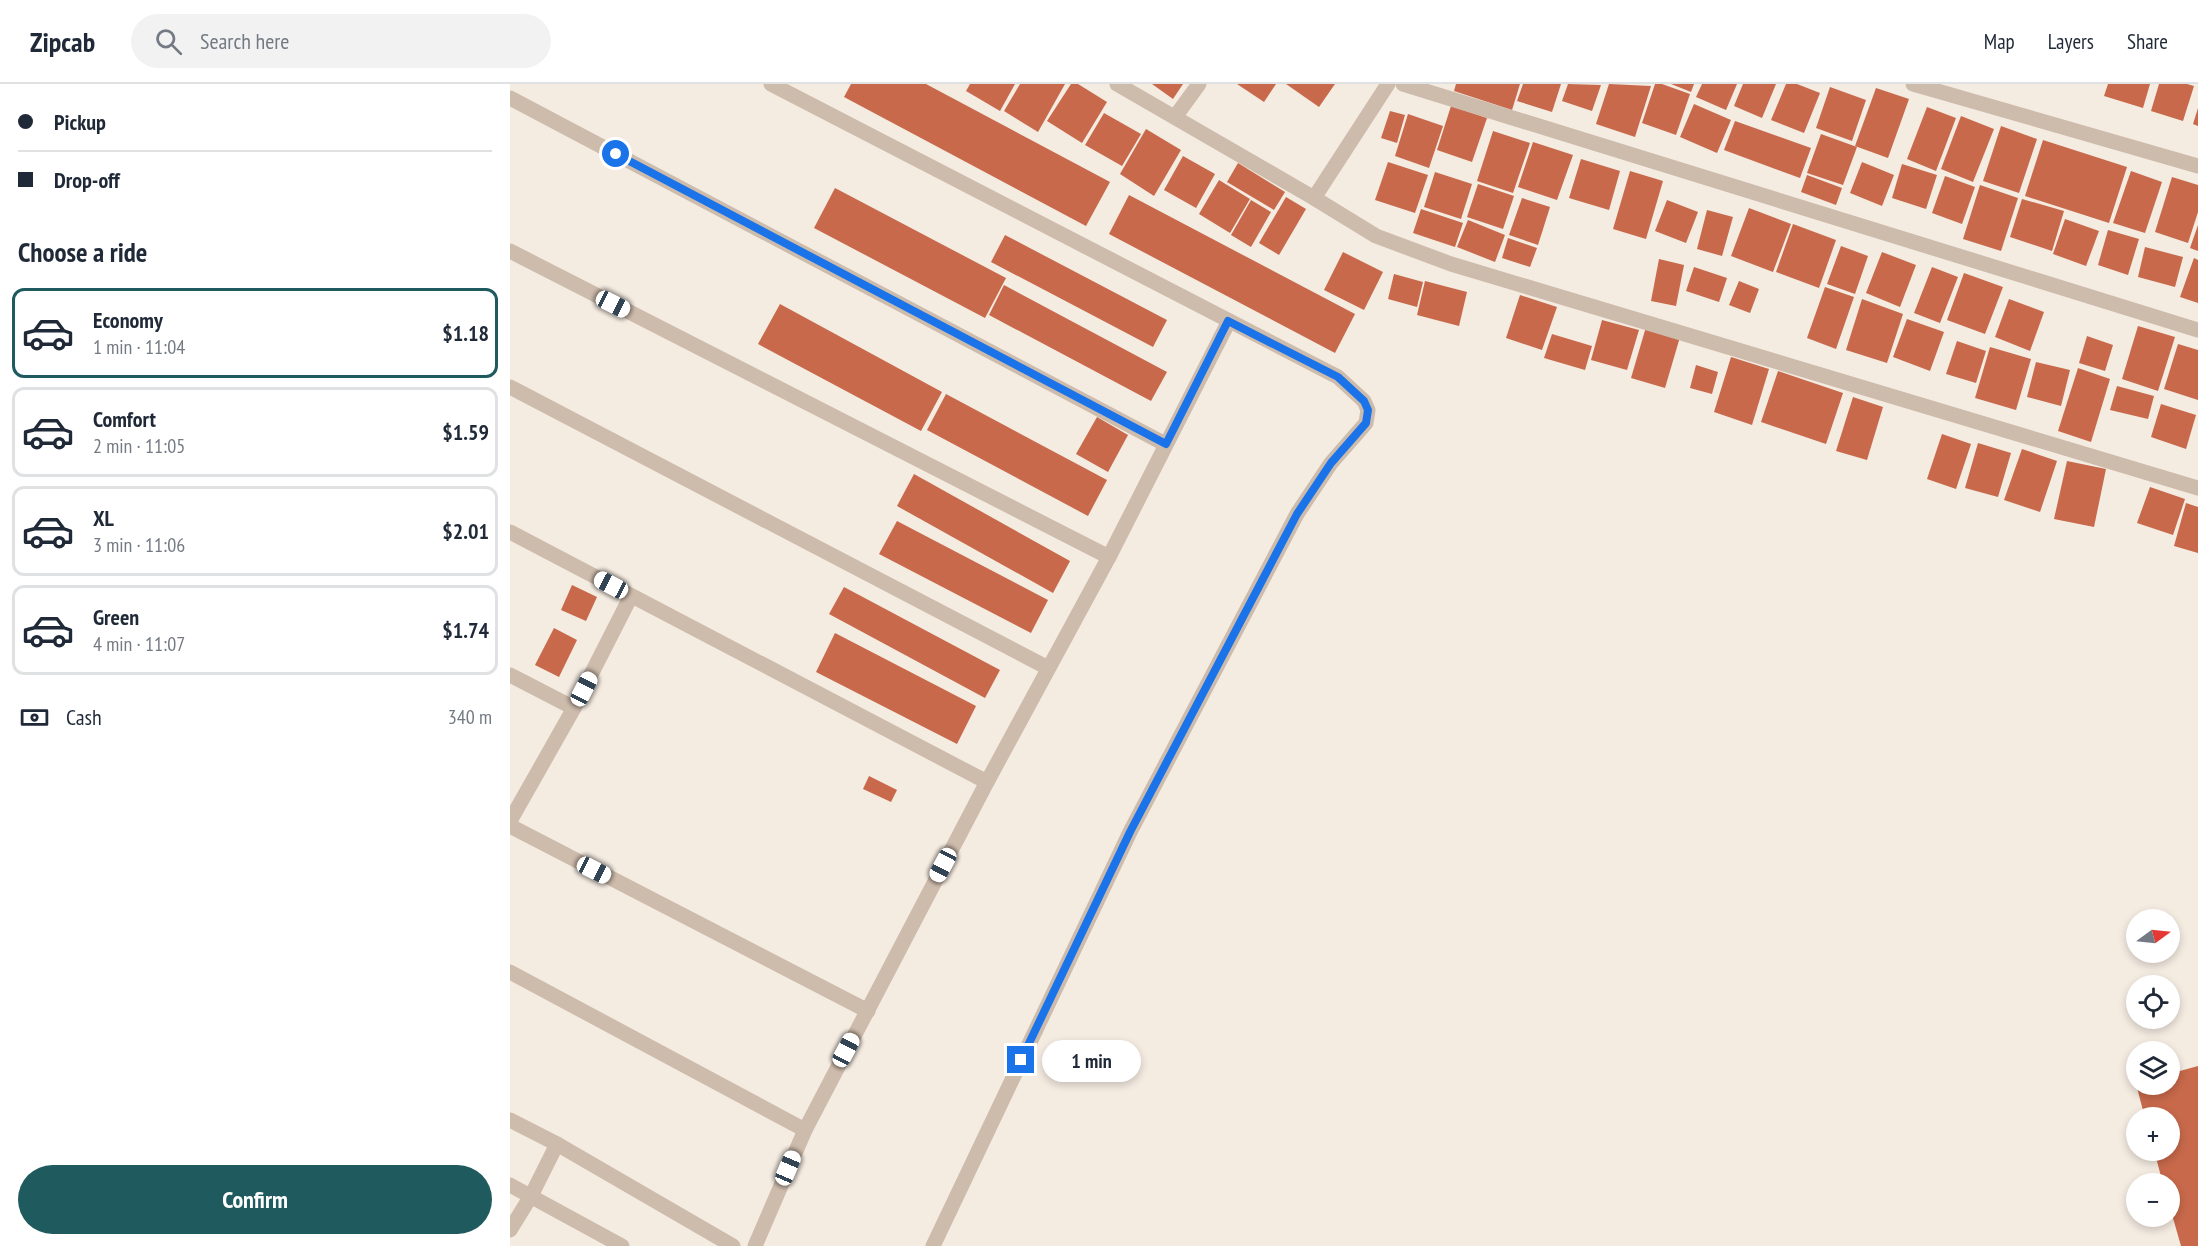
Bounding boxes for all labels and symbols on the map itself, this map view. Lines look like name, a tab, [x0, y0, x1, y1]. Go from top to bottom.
route start	[602, 140, 629, 167]
car	[593, 288, 633, 320]
car	[591, 569, 631, 601]
car	[568, 669, 600, 709]
car	[927, 845, 959, 885]
car	[574, 854, 614, 886]
north arrow	[2126, 909, 2180, 963]
car	[830, 1030, 862, 1070]
callout: 1 min	[1042, 1039, 1141, 1081]
route end	[1007, 1046, 1034, 1073]
car	[773, 1148, 803, 1188]

